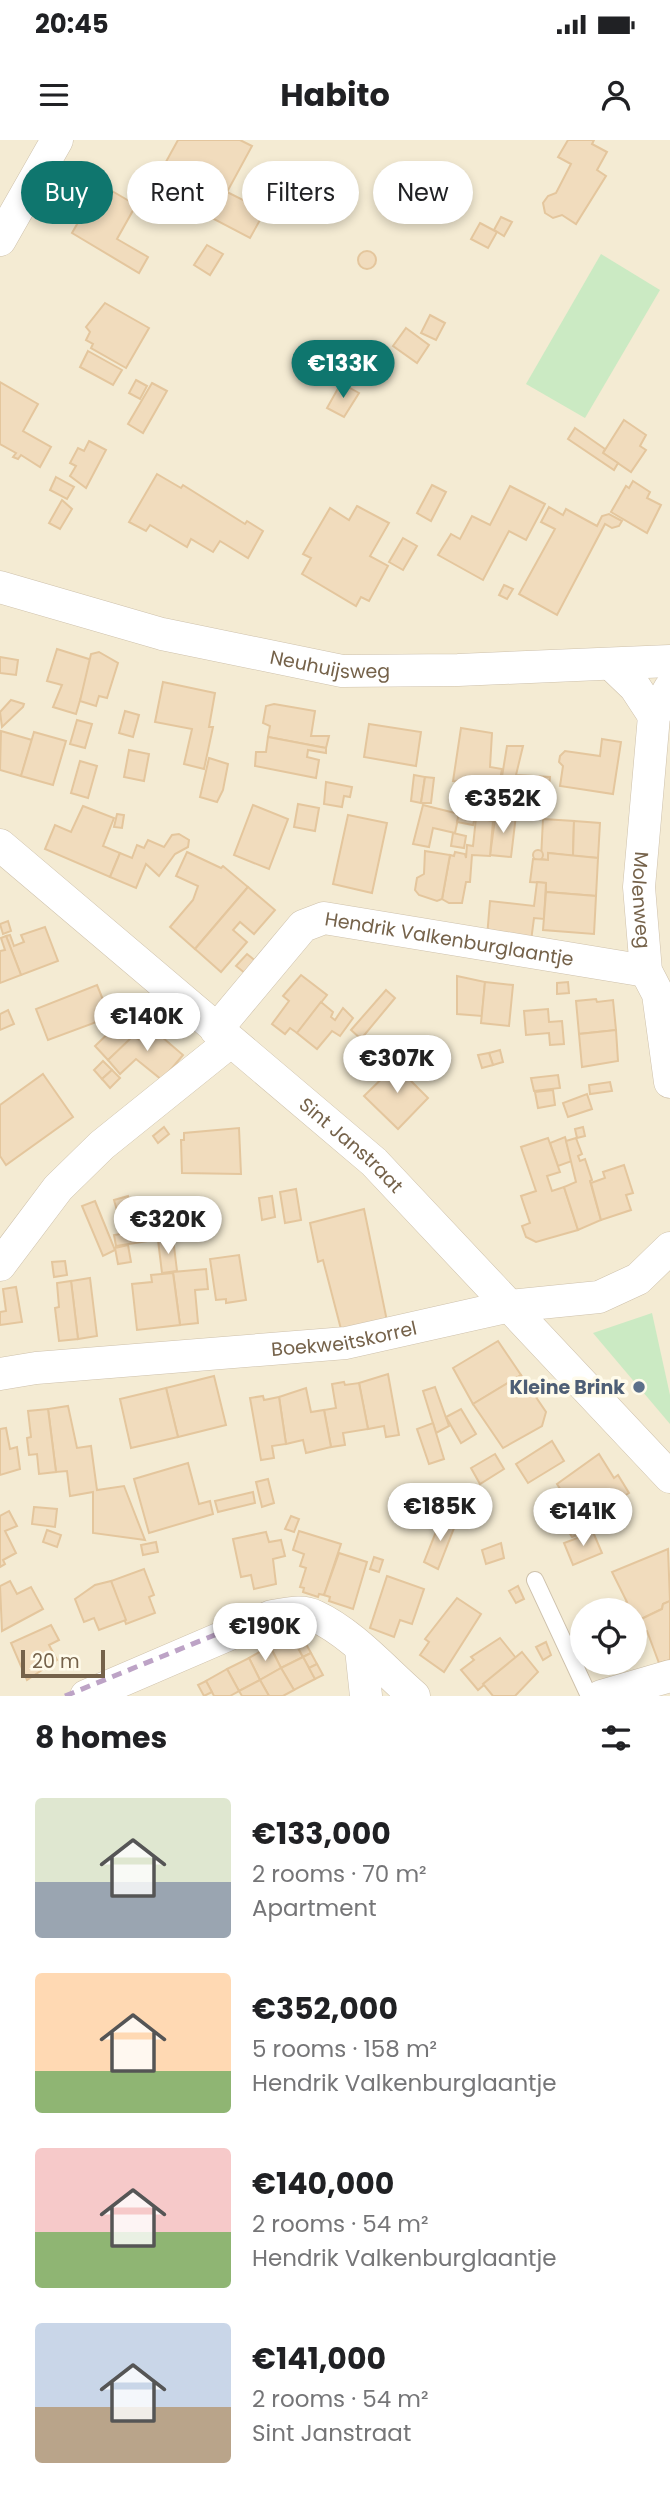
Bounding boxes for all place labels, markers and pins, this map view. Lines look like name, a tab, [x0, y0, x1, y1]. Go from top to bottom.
pin: €133K	[294, 341, 392, 400]
pin: €352K	[454, 776, 552, 835]
pin: €140K	[98, 993, 196, 1053]
pin: €307K	[348, 1035, 446, 1095]
pin: €320K	[119, 1196, 217, 1256]
place label: Kleine Brink	[509, 1374, 625, 1401]
marker: Kleine Brink	[631, 1379, 647, 1395]
pin: €185K	[391, 1484, 489, 1543]
pin: €141K	[534, 1488, 632, 1548]
pin: €190K	[216, 1604, 314, 1663]

